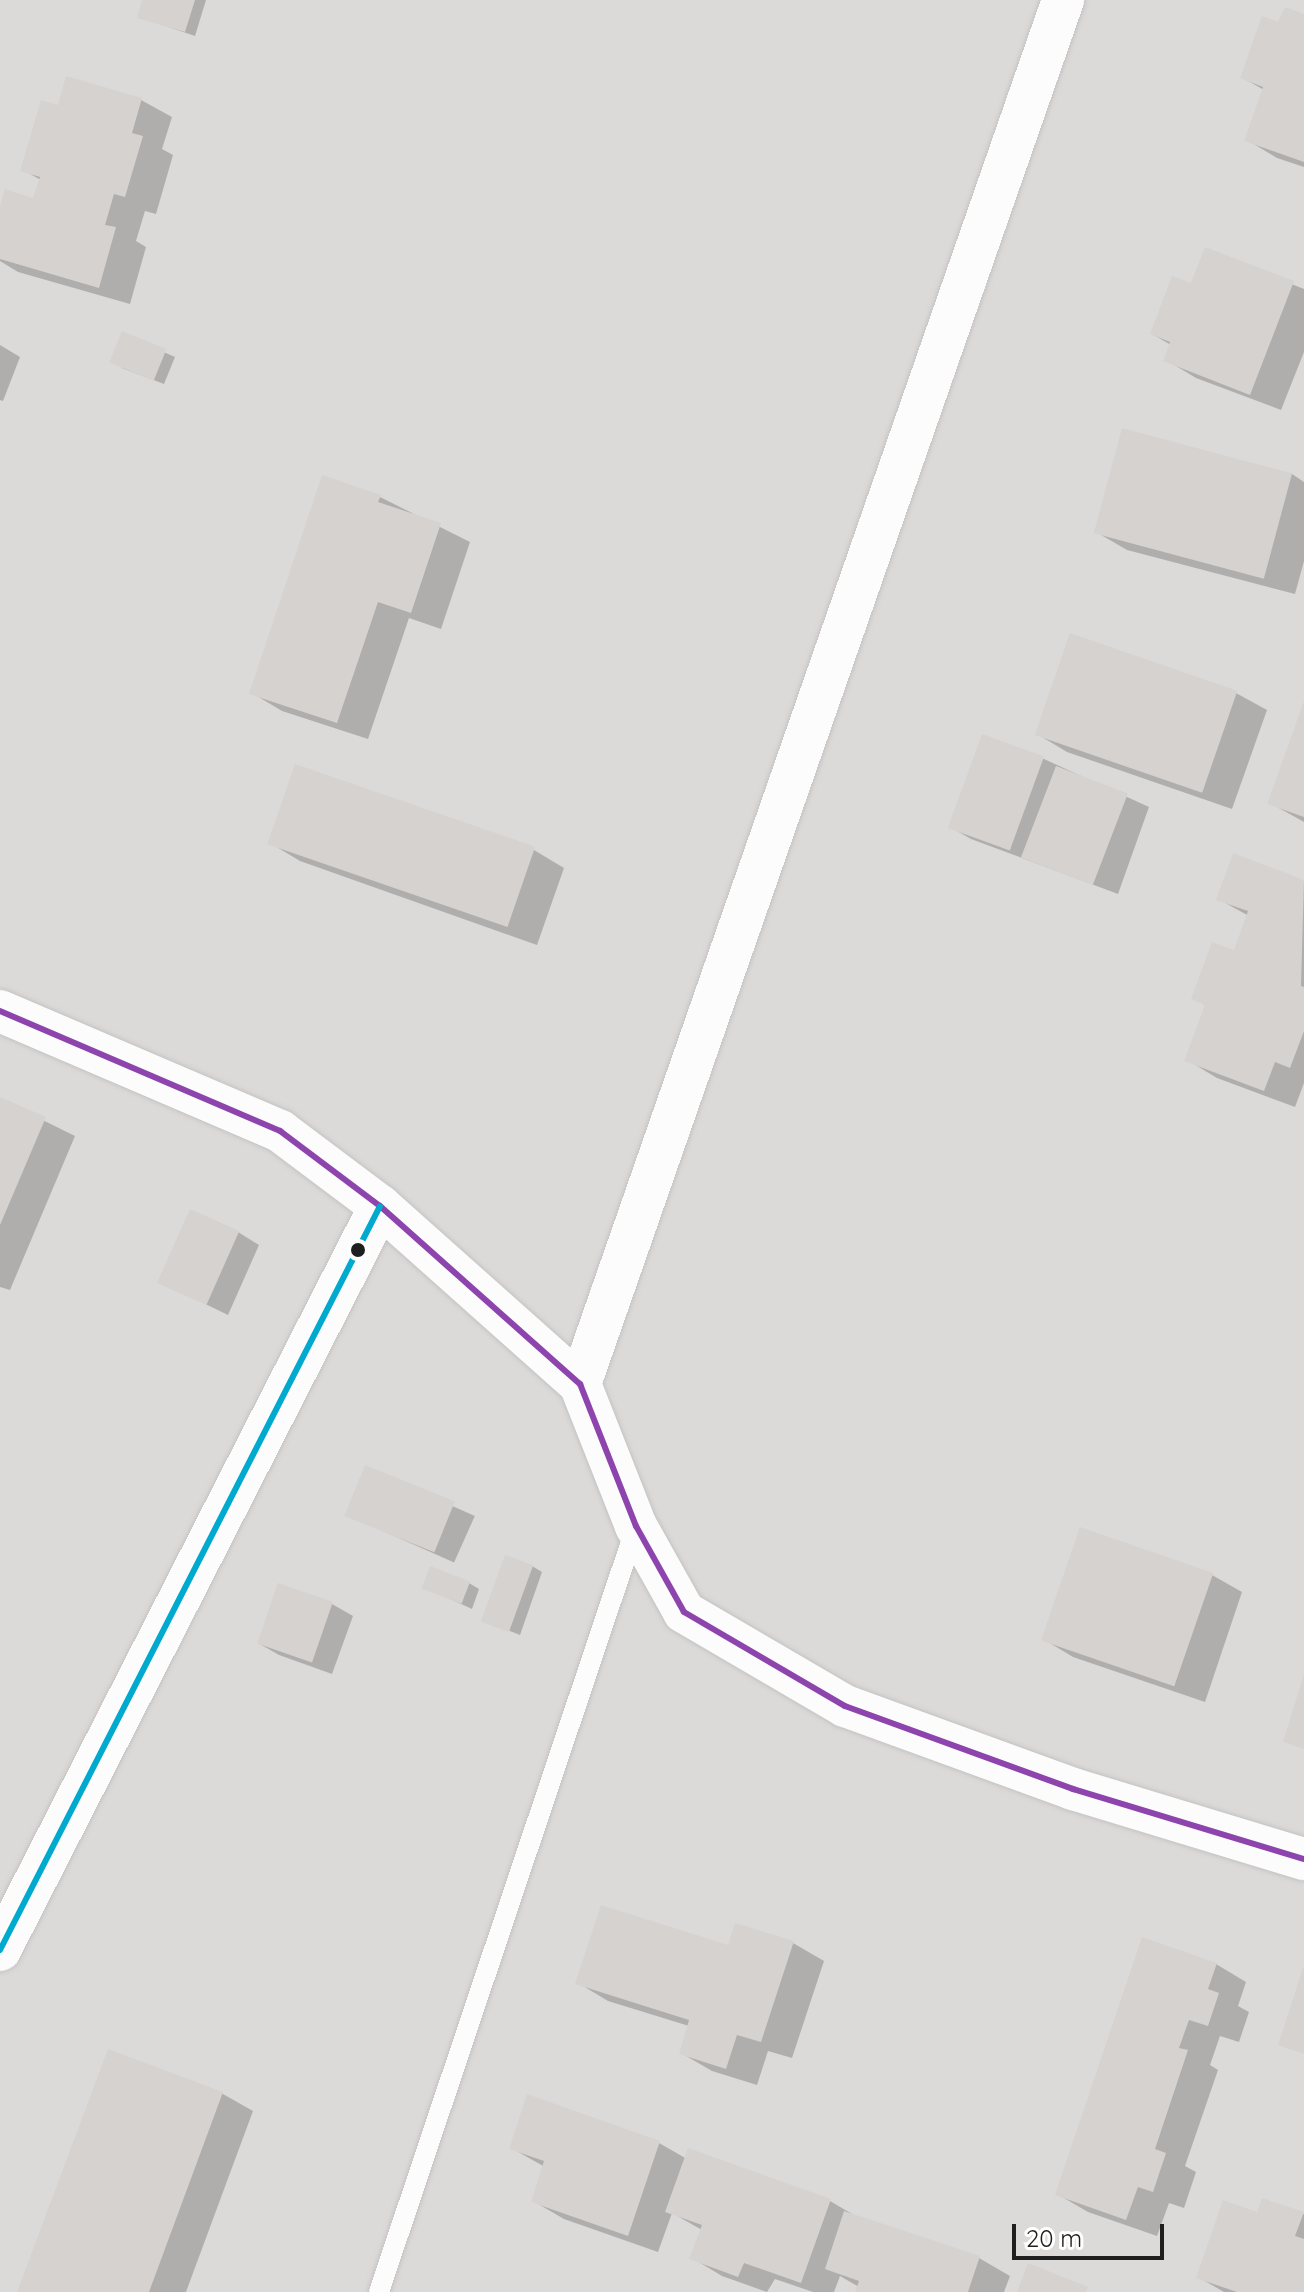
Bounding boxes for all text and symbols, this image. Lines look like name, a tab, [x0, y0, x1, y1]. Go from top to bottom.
unlabelled marker	[350, 1242, 366, 1258]
scale bar	[1016, 2208, 1168, 2258]
text: 20 m	[1026, 2223, 1082, 2253]

